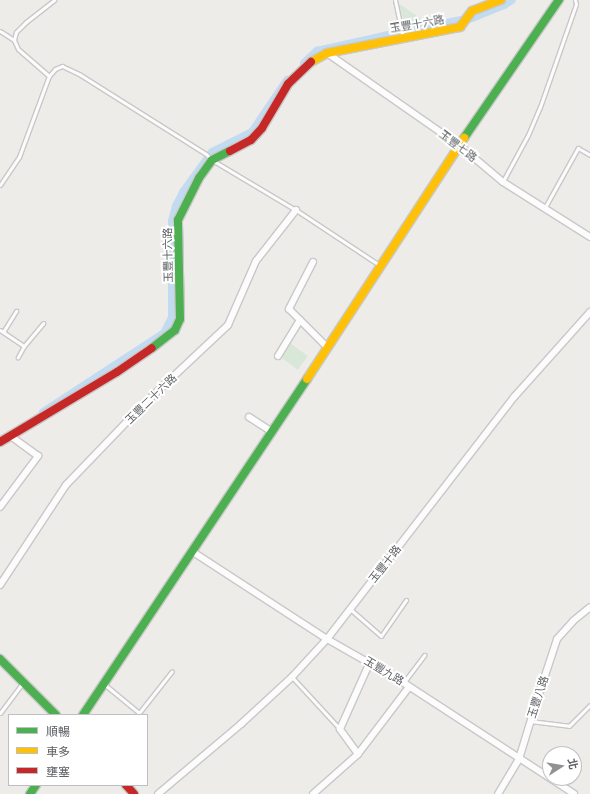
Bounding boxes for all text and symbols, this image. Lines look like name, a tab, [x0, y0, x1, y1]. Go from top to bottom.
street label: 玉豐十六路	[389, 13, 445, 35]
street label: 玉豐七路	[436, 127, 480, 165]
street label: 玉豐十六路	[161, 227, 175, 283]
street label: 玉豐二十六路	[123, 371, 179, 427]
street label: 玉豐十路	[366, 543, 404, 585]
street label: 玉豐九路	[362, 654, 406, 688]
street label: 玉豐八路	[525, 674, 551, 720]
legend	[8, 714, 148, 786]
text: 順暢	[46, 724, 70, 739]
text: 車多	[46, 744, 70, 759]
north arrow	[542, 746, 582, 786]
text: 北	[565, 757, 581, 771]
text: 壅塞	[46, 764, 70, 779]

